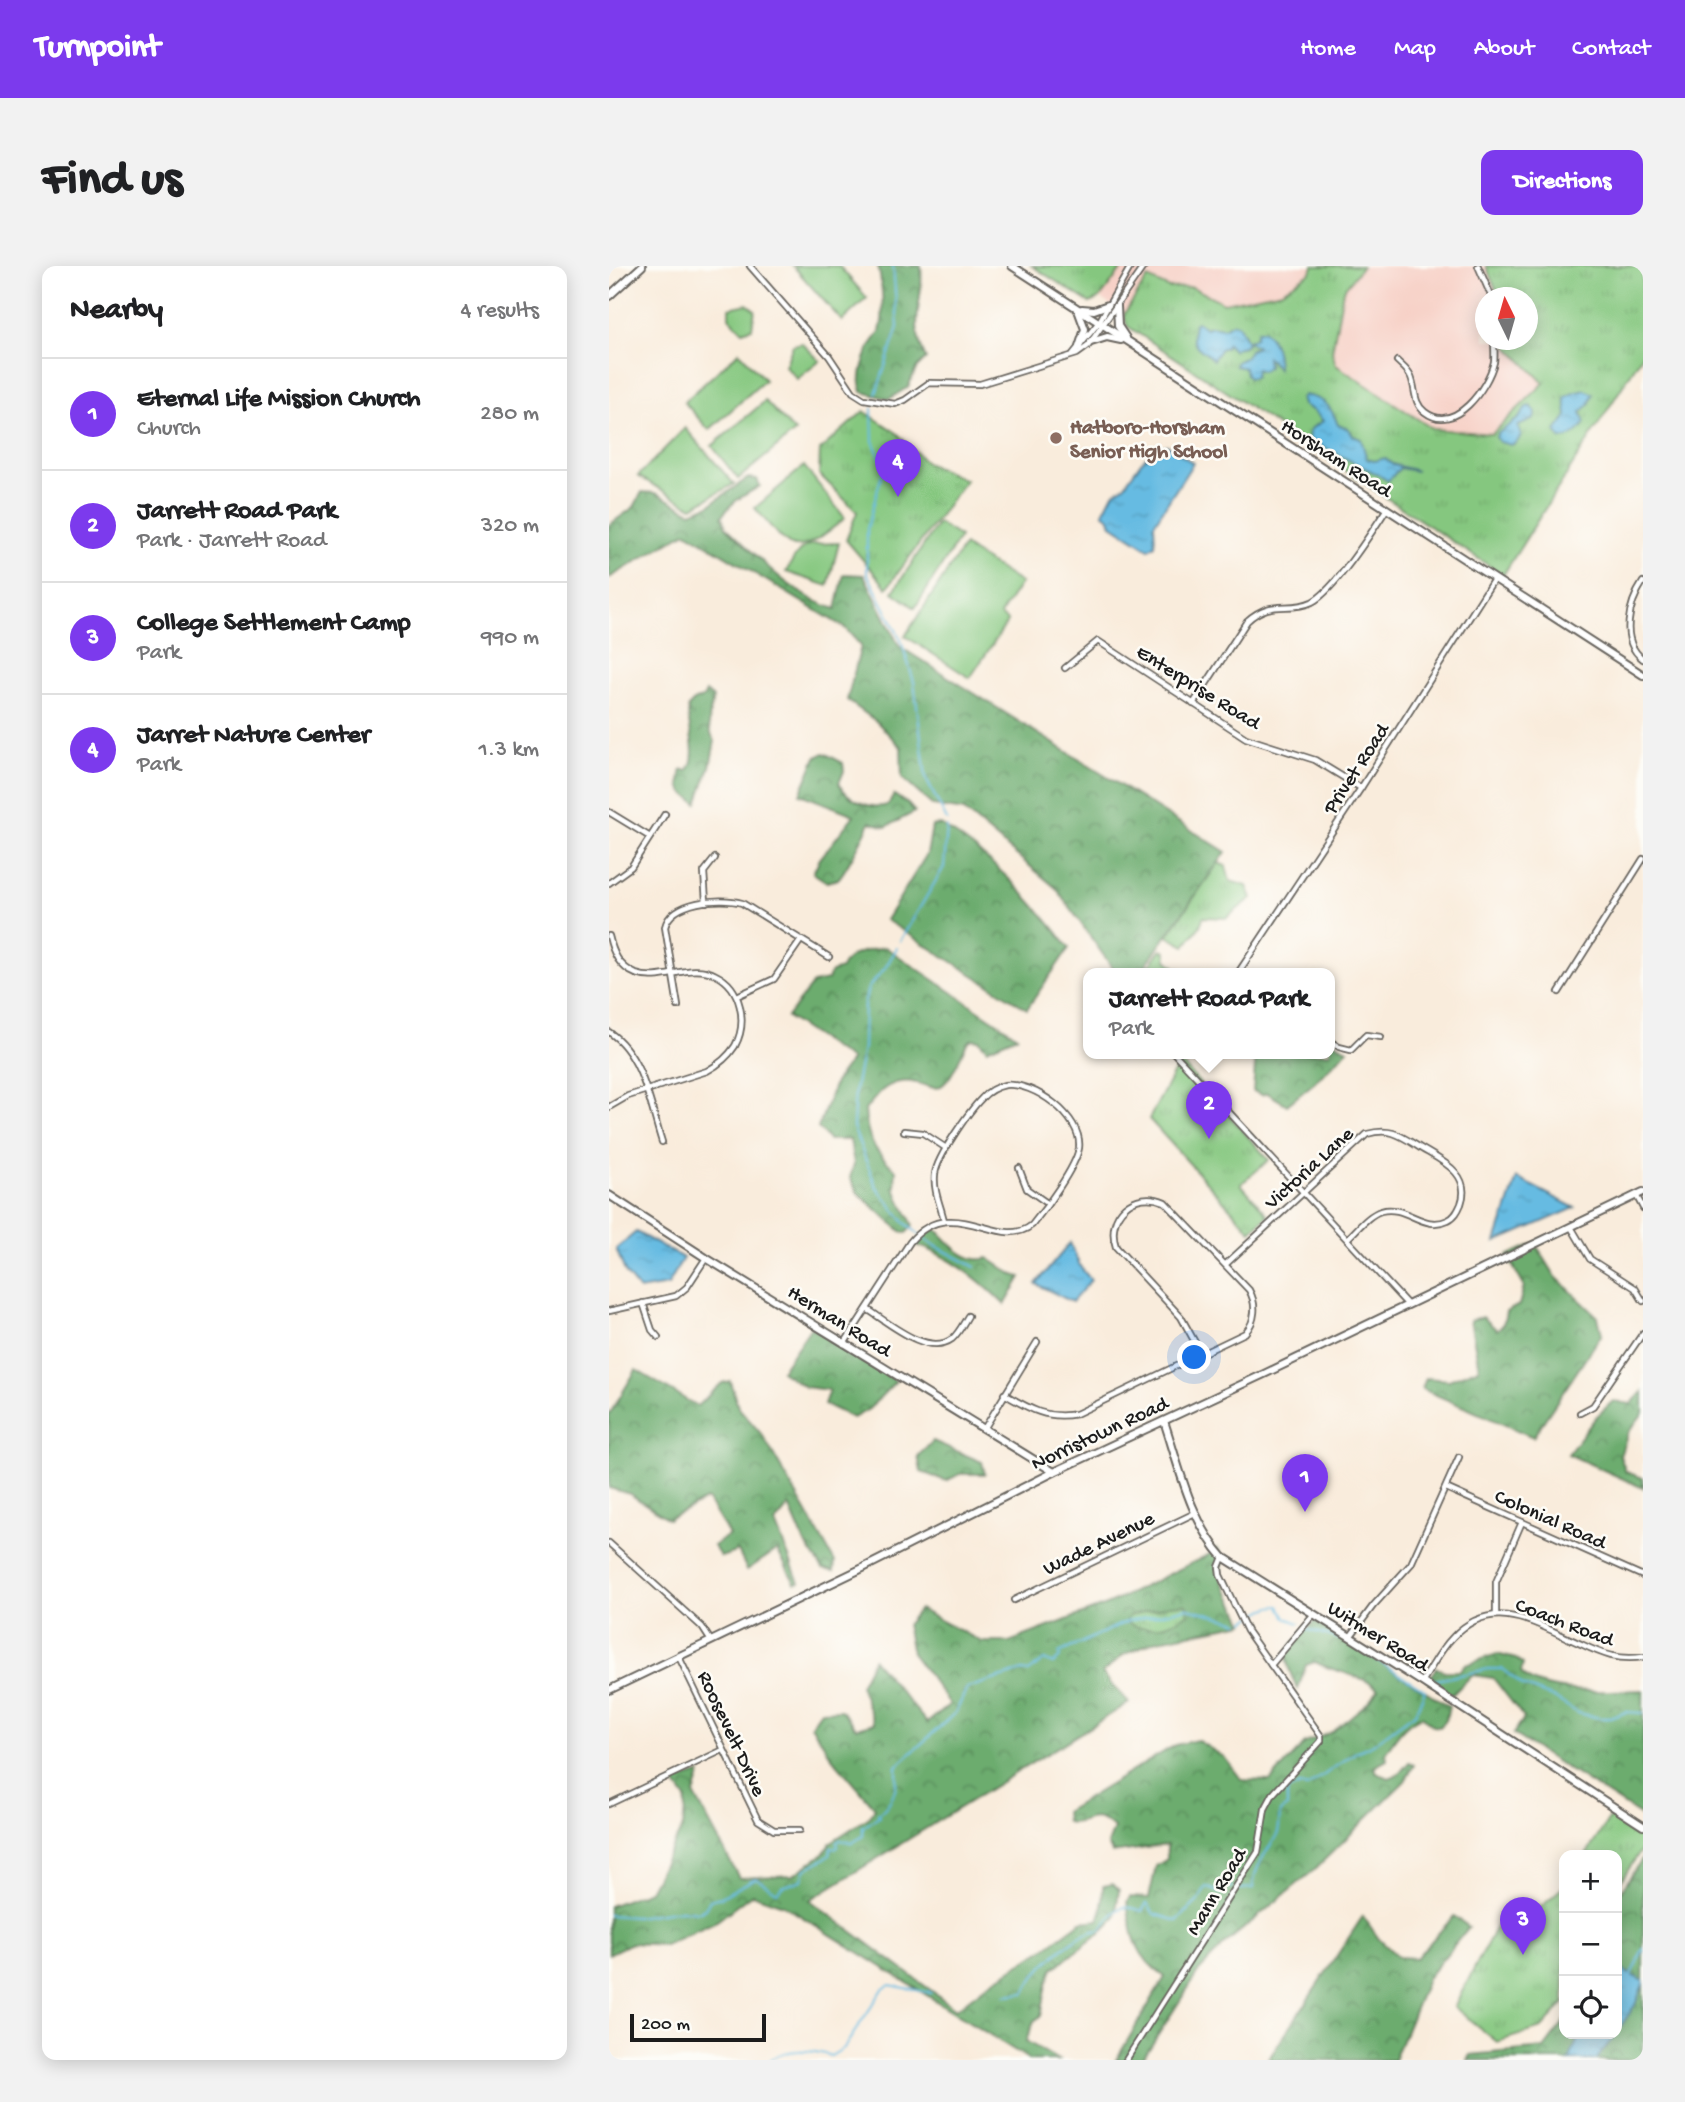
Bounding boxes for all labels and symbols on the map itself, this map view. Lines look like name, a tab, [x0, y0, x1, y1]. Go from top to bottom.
north arrow	[1475, 287, 1538, 350]
street label: Horsham Road	[1275, 415, 1396, 506]
place label: Hatboro-Horsham Senior High School	[1070, 417, 1228, 466]
marker: Hatboro-Horsham Senior High School	[1048, 430, 1064, 446]
pin: 4	[875, 439, 921, 497]
street label: Enterprise Road	[1130, 641, 1265, 738]
street label: Privet Road	[1319, 718, 1397, 821]
pin: 2	[1186, 1081, 1232, 1139]
street label: Victoria Lane	[1260, 1122, 1361, 1217]
street label: Herman Road	[782, 1281, 896, 1366]
your location	[1177, 1340, 1211, 1374]
street label: Norristown Road	[1028, 1392, 1175, 1478]
pin: 1	[1282, 1454, 1328, 1512]
street label: Colonial Road	[1490, 1485, 1611, 1558]
street label: Wade Avenue	[1040, 1507, 1160, 1583]
street label: Coach Road	[1511, 1594, 1618, 1655]
street label: Witmer Road	[1322, 1597, 1434, 1680]
street label: Roosevelt Drive	[690, 1668, 770, 1802]
street label: Mann Road	[1182, 1843, 1255, 1941]
pin: 3	[1500, 1897, 1546, 1955]
scale bar	[630, 2011, 767, 2043]

